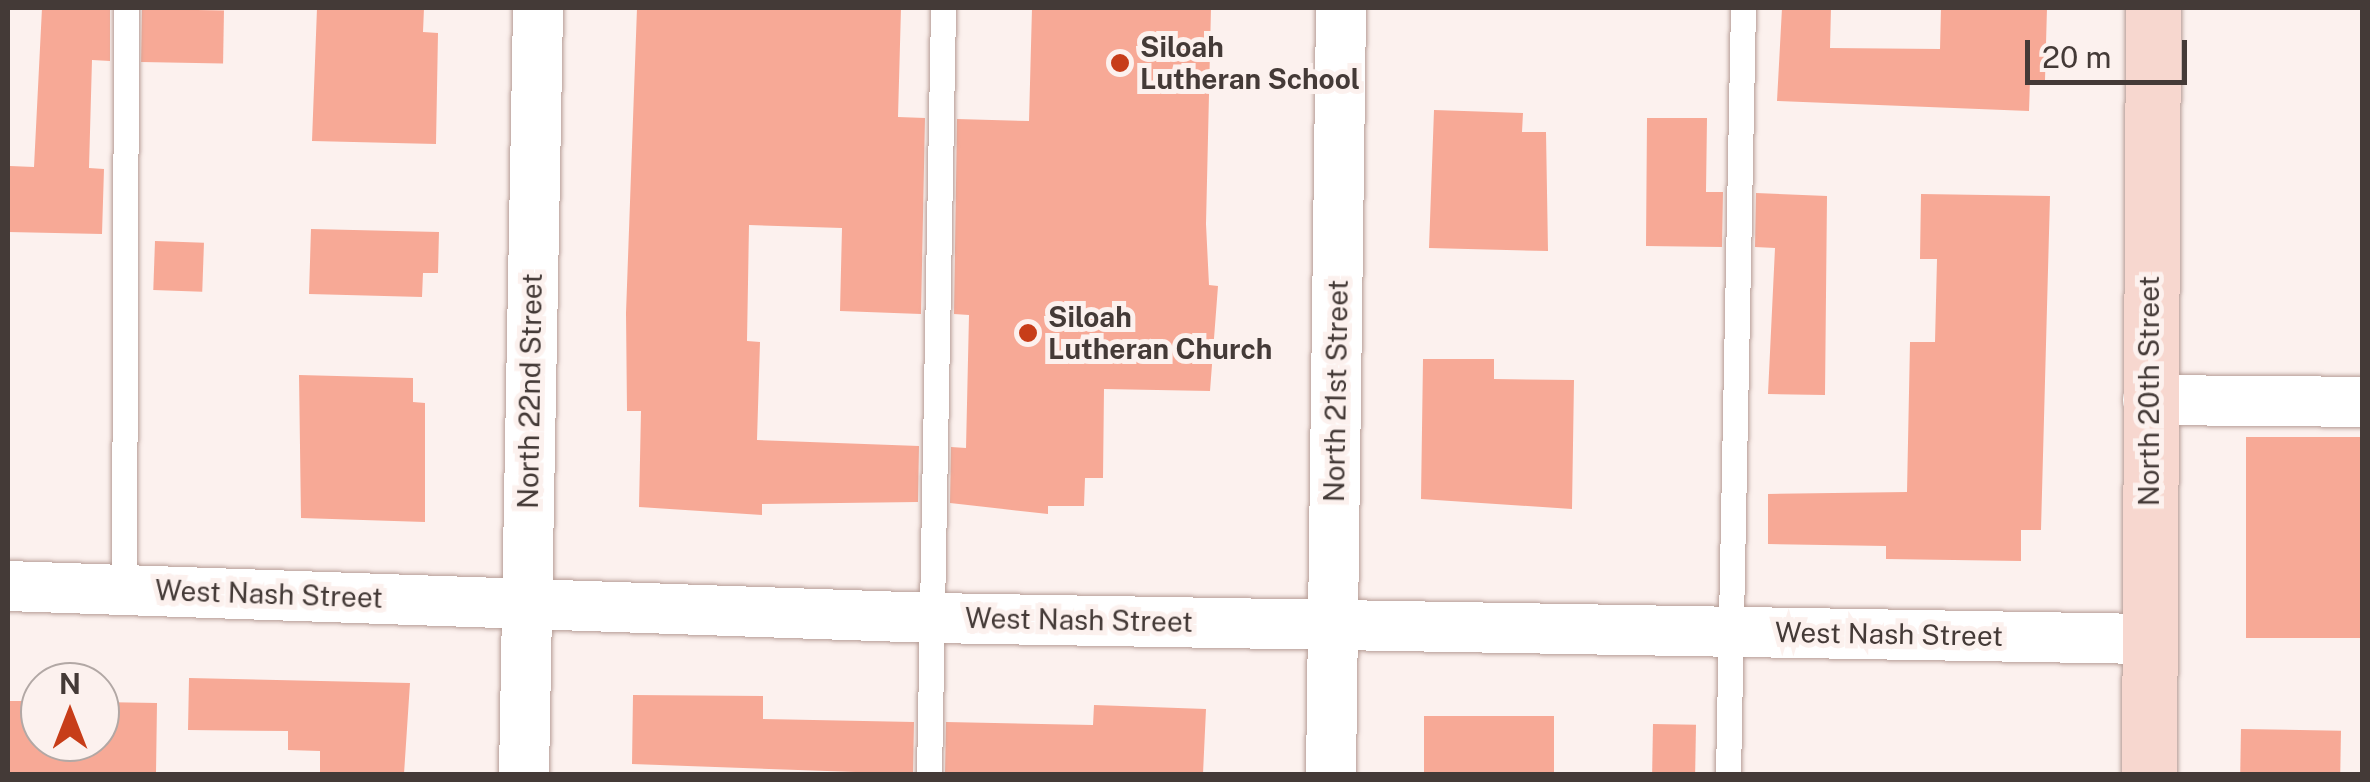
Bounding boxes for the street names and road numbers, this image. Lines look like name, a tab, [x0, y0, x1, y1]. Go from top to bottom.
street label: North 22nd Street	[511, 273, 549, 509]
street label: North 20th Street	[2132, 276, 2166, 506]
street label: North 21st Street	[1317, 279, 1355, 503]
street label: West Nash Street	[154, 573, 384, 615]
street label: West Nash Street	[965, 601, 1193, 639]
street label: West Nash Street	[1775, 615, 2003, 653]

